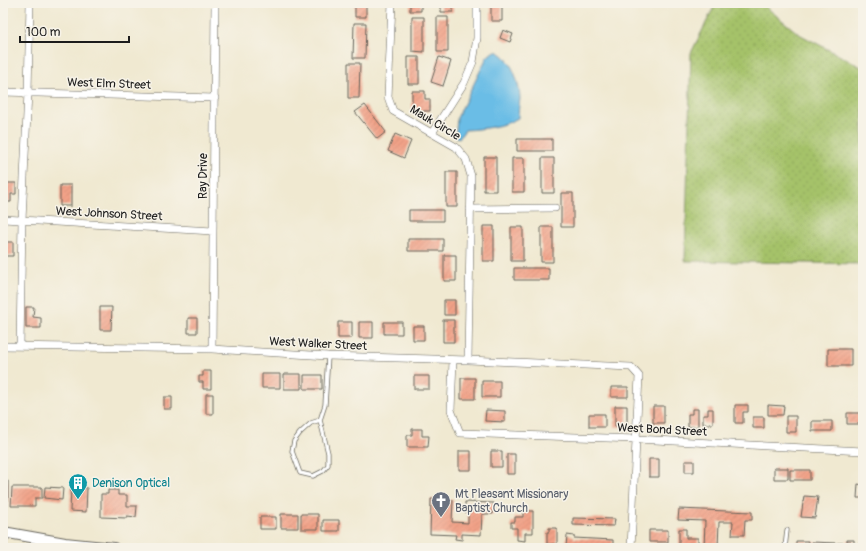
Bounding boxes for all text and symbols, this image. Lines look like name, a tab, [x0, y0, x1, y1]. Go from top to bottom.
scale bar	[20, 18, 129, 44]
text: 100 m	[26, 25, 61, 40]
street label: West Elm Street	[67, 75, 151, 93]
street label: Mauk Circle	[407, 102, 463, 144]
street label: Ray Drive	[196, 153, 211, 199]
street label: West Johnson Street	[55, 204, 163, 224]
street label: West Walker Street	[269, 334, 367, 354]
street label: West Bond Street	[617, 420, 707, 440]
building icon: Denison Optical	[67, 472, 89, 500]
place label: Denison Optical	[92, 476, 170, 491]
place label: Mt Pleasant Missionary Baptist Church	[455, 487, 569, 516]
church icon: Mt Pleasant Missionary Baptist Church	[430, 490, 452, 518]

